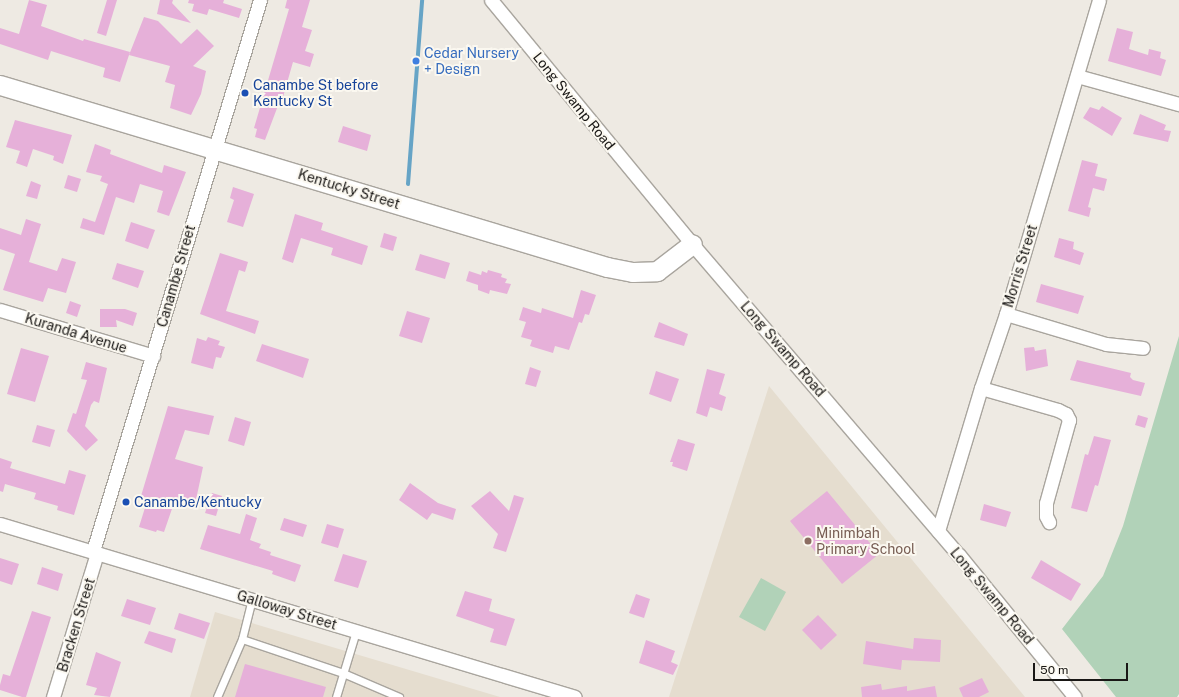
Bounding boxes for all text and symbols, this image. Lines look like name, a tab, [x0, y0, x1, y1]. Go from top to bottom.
place label: Cedar Nursery + Design	[424, 45, 519, 78]
street label: Long Swamp Road	[529, 49, 619, 153]
marker: Cedar Nursery + Design	[411, 56, 421, 66]
place label: Canambe St before Kentucky St	[253, 77, 378, 110]
marker: Canambe St before Kentucky St	[240, 88, 250, 98]
street label: Kentucky Street	[296, 166, 402, 212]
street label: Morris Street	[999, 222, 1041, 310]
street label: Canambe Street	[153, 223, 199, 329]
street label: Long Swamp Road	[737, 298, 829, 400]
street label: Kuranda Avenue	[23, 309, 129, 357]
place label: Canambe/Kentucky	[134, 494, 262, 510]
marker: Canambe/Kentucky	[121, 497, 131, 507]
place label: Minimbah Primary School	[816, 525, 915, 558]
marker: Minimbah Primary School	[803, 536, 813, 546]
street label: Long Swamp Road	[947, 544, 1037, 648]
street label: Bracken Street	[54, 576, 98, 674]
street label: Galloway Street	[235, 587, 339, 633]
scale bar	[1035, 655, 1130, 681]
text: 50 m	[1040, 663, 1068, 677]

